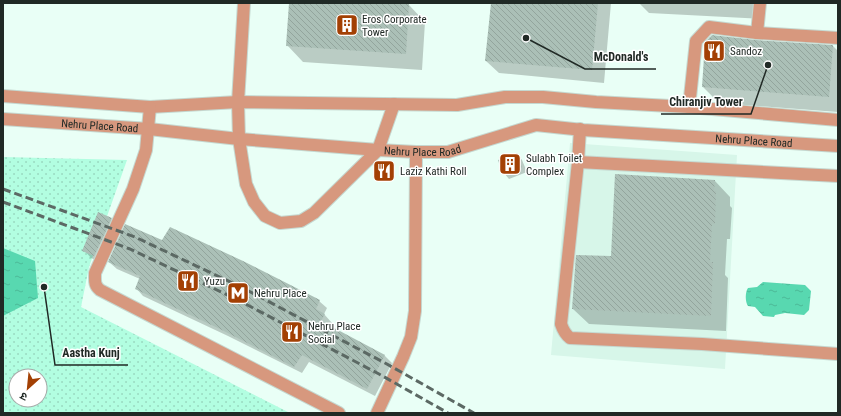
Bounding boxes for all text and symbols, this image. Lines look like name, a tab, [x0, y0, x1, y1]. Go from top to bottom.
building icon: Eros Corporate Tower	[334, 12, 360, 38]
place label: Eros Corporate Tower	[362, 13, 427, 39]
restaurant icon: Sandoz	[701, 38, 727, 64]
callout: McDonald's	[585, 45, 656, 69]
place label: Sandoz	[730, 45, 762, 58]
text: McDonald's	[594, 50, 649, 64]
callout: Chiranjiv Tower	[661, 90, 751, 114]
text: Chiranjiv Tower	[669, 95, 743, 109]
street label: Nehru Place Road	[61, 117, 139, 135]
street label: Nehru Place Road	[715, 132, 793, 150]
street label: Nehru Place Road	[384, 142, 463, 159]
building icon: Sulabh Toilet Complex	[497, 151, 523, 177]
place label: Sulabh Toilet Complex	[526, 152, 582, 178]
restaurant icon: Laziz Kathi Roll	[371, 158, 397, 184]
place label: Laziz Kathi Roll	[400, 165, 467, 178]
restaurant icon: Yuzu	[175, 268, 201, 294]
place label: Yuzu	[204, 275, 225, 288]
metro station icon: Nehru Place	[225, 280, 251, 306]
place label: Nehru Place	[254, 287, 307, 300]
restaurant icon: Nehru Place Social	[279, 319, 305, 345]
place label: Nehru Place Social	[308, 320, 361, 346]
callout: Aastha Kunj	[55, 341, 128, 365]
text: Aastha Kunj	[62, 346, 120, 360]
north arrow	[8, 368, 48, 408]
text: उ	[17, 389, 30, 404]

